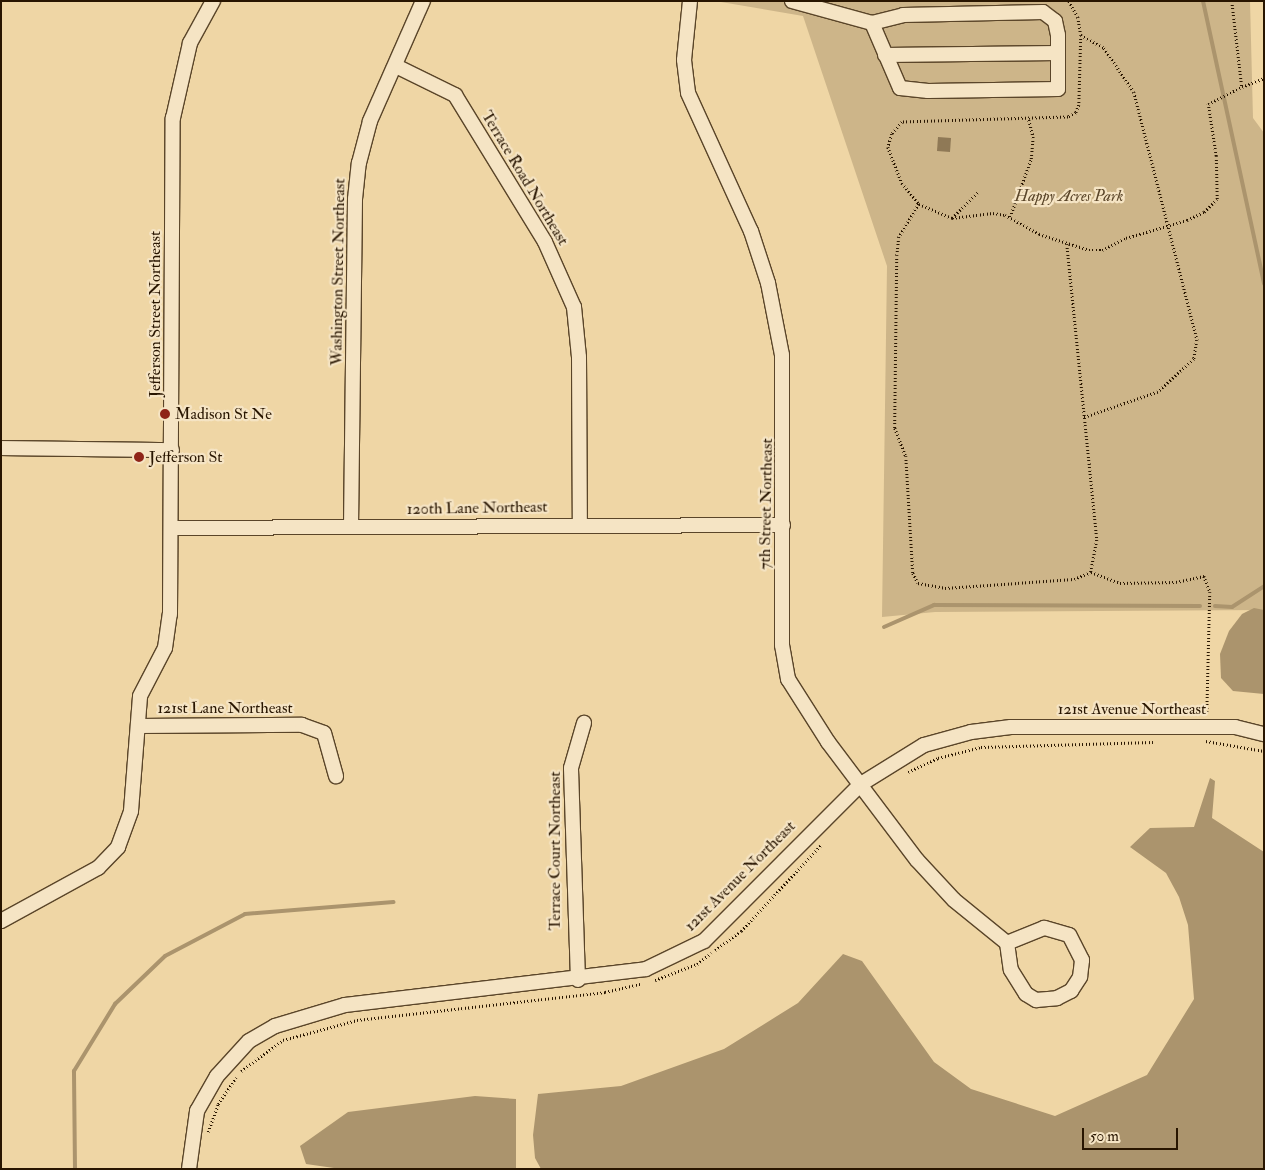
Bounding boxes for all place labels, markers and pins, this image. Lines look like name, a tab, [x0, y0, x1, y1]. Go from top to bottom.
place label: Madison St Ne	[175, 404, 272, 424]
marker: Madison St Ne	[159, 408, 171, 420]
place label: Jefferson St	[149, 447, 223, 467]
marker: Jefferson St	[133, 451, 145, 463]

